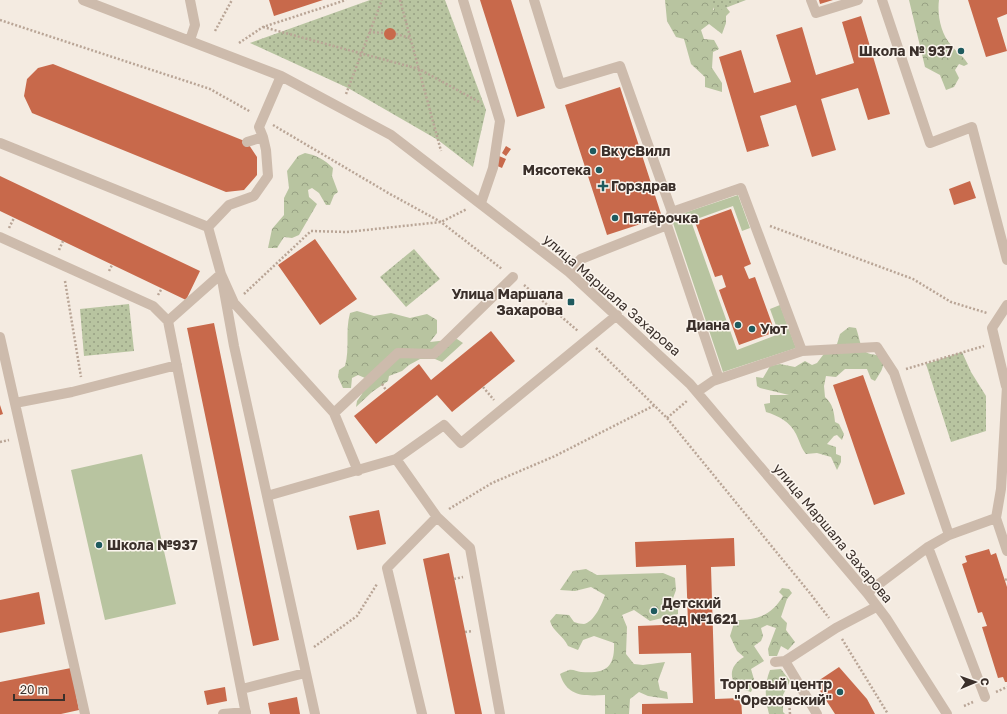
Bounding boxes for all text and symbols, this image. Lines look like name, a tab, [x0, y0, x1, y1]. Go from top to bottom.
place label: Школа № 937	[859, 42, 953, 59]
marker: Школа № 937	[956, 46, 966, 56]
place label: ВкусВилл	[601, 142, 670, 159]
marker: ВкусВилл	[588, 146, 598, 156]
place label: Мясотека	[523, 161, 591, 178]
marker: Мясотека	[594, 165, 604, 175]
place label: Горздрав	[611, 177, 676, 194]
marker: Горздрав	[598, 181, 608, 191]
place label: Пятёрочка	[623, 209, 698, 226]
marker: Пятёрочка	[610, 213, 620, 223]
street label: улица Маршала Захарова	[540, 230, 685, 359]
place label: Улица Маршала Захарова	[451, 285, 563, 318]
marker: Улица Маршала Захарова	[566, 297, 576, 307]
place label: Диана	[686, 316, 730, 333]
marker: Диана	[733, 320, 743, 330]
place label: Уют	[760, 320, 788, 337]
marker: Уют	[747, 324, 757, 334]
street label: улица Маршала Захарова	[770, 459, 897, 606]
place label: Школа №937	[107, 536, 198, 553]
marker: Школа №937	[94, 540, 104, 550]
place label: Детский сад №1621	[662, 594, 738, 627]
marker: Детский сад №1621	[649, 606, 659, 616]
north arrow	[955, 662, 995, 702]
place label: Торговый центр "Ореховский"	[720, 675, 832, 708]
scale bar	[14, 676, 64, 702]
text: С	[979, 678, 992, 686]
text: 20 m	[20, 682, 48, 697]
marker: Торговый центр "Ореховский"	[835, 687, 845, 697]

